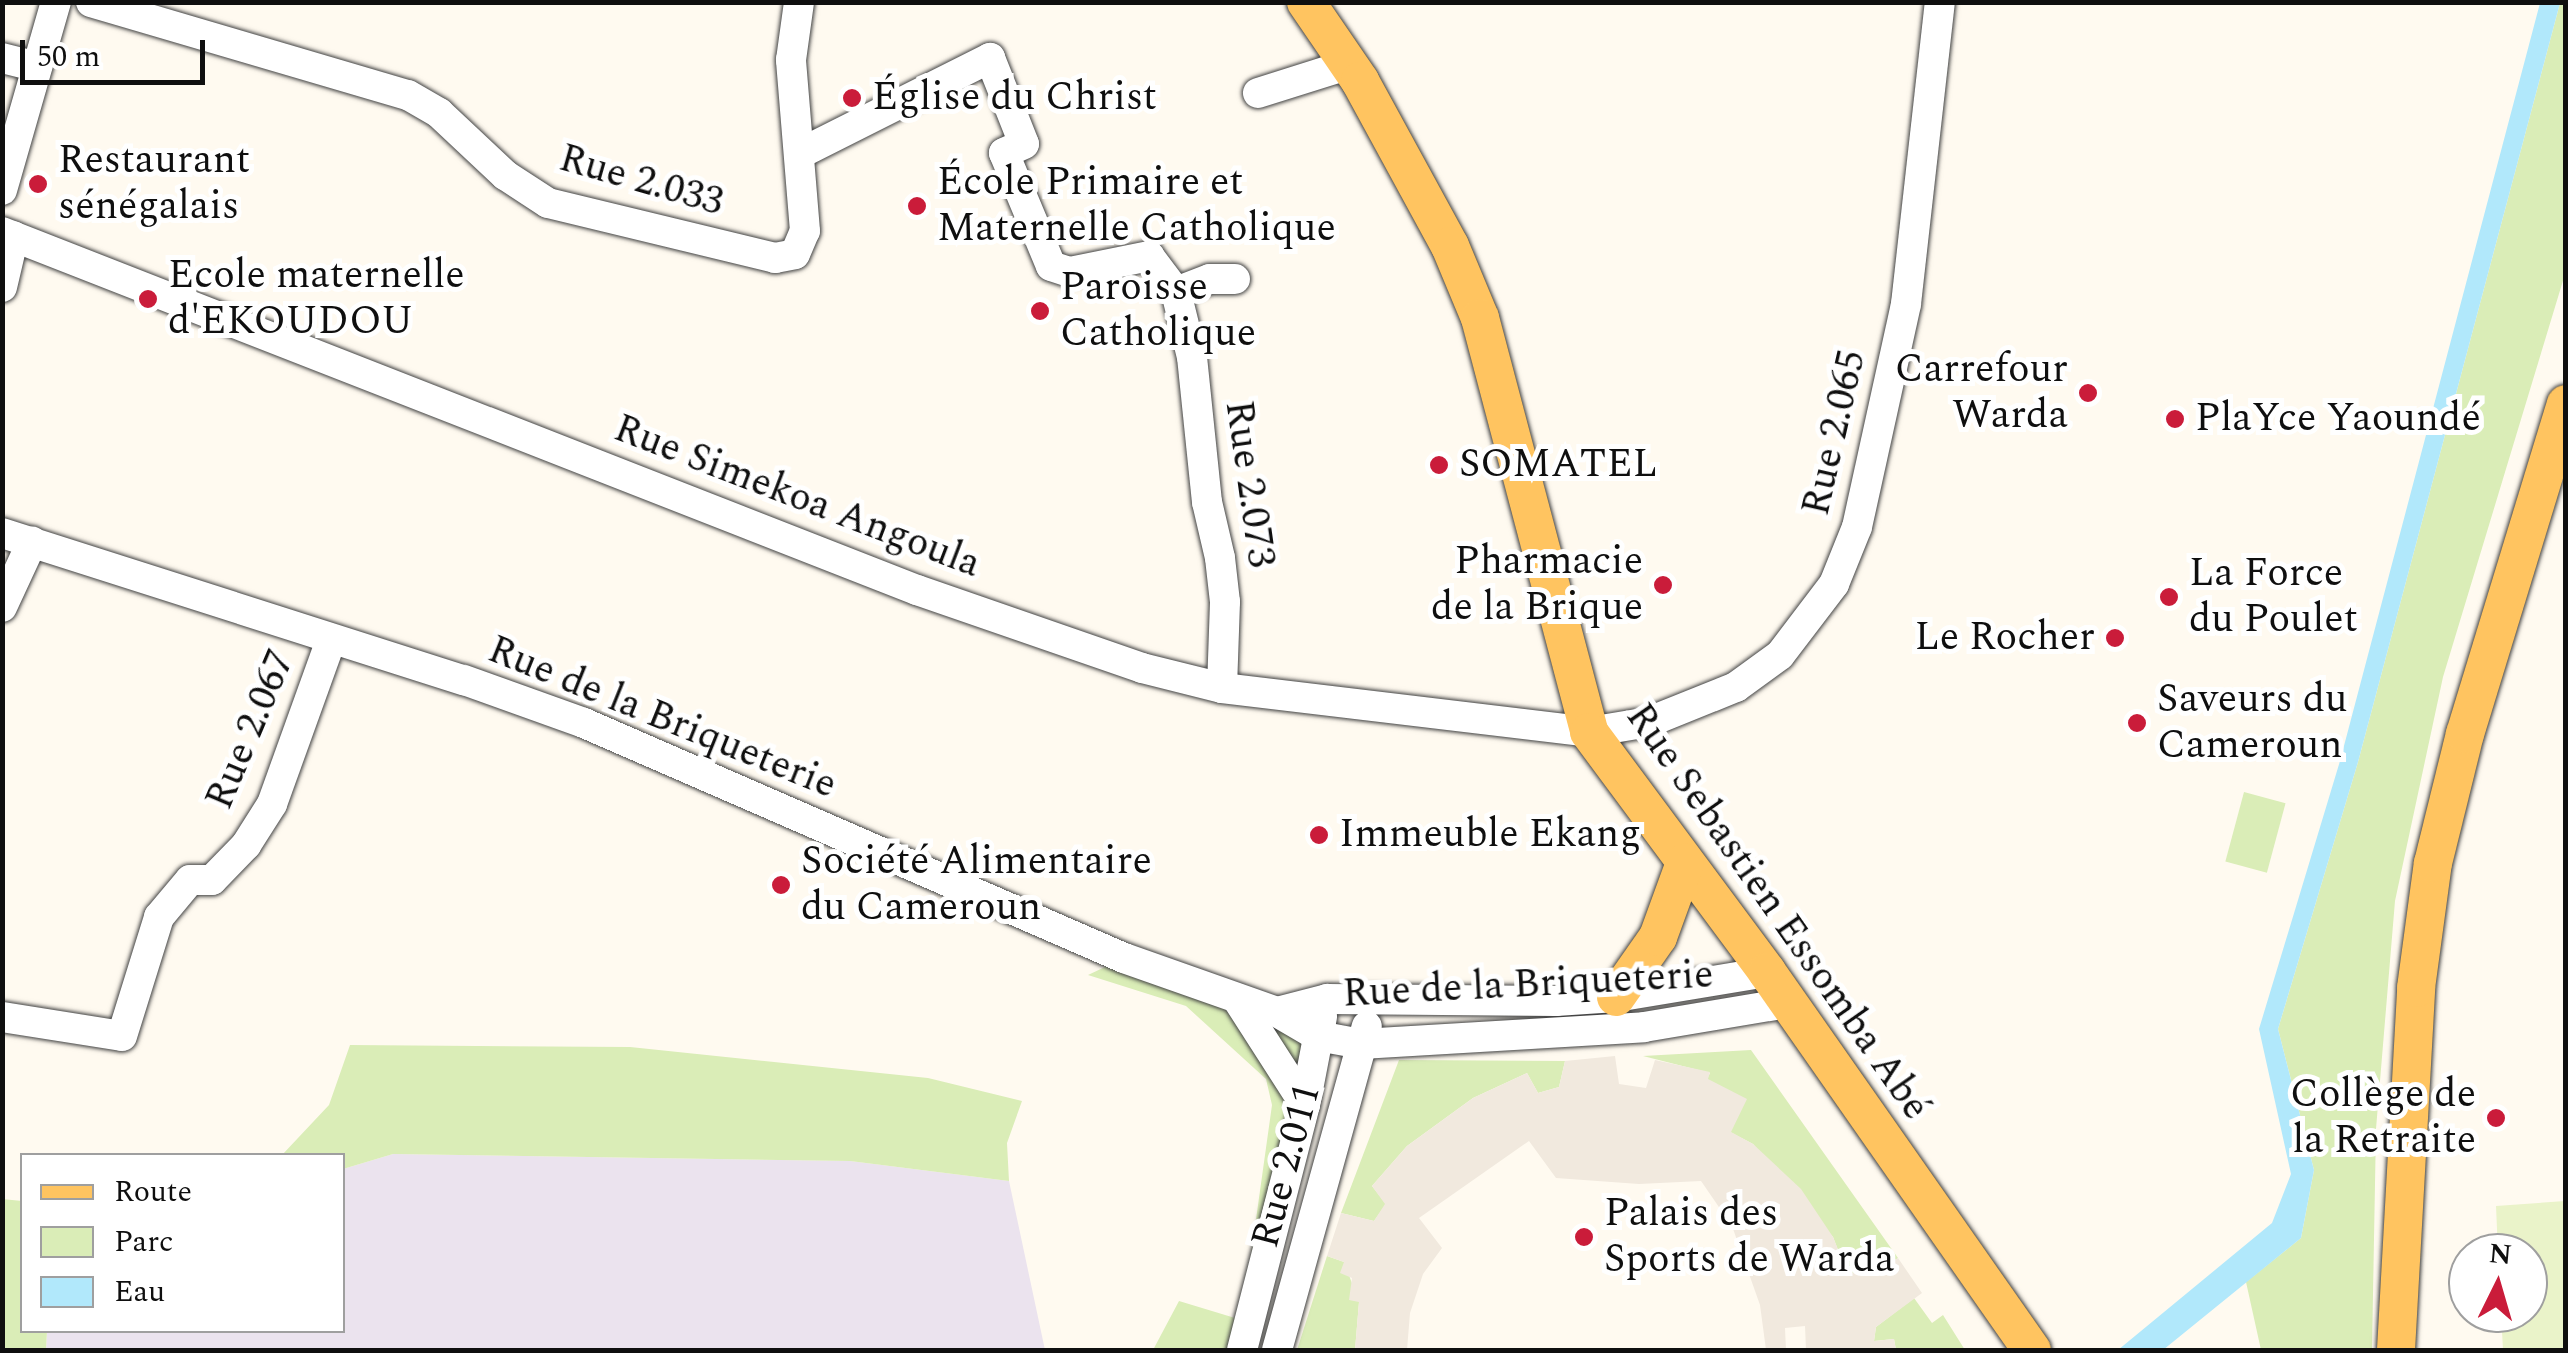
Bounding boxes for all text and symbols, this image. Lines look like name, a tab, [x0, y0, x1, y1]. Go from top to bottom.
scale bar	[25, 20, 210, 82]
text: 50 m	[37, 34, 100, 80]
place label: Église du Christ	[872, 74, 1157, 122]
marker: Église du Christ	[841, 87, 863, 109]
street label: Rue 2.033	[554, 135, 728, 227]
place label: Restaurant sénégalais	[58, 137, 250, 231]
place label: École Primaire et Maternelle Catholique	[937, 159, 1336, 253]
marker: Restaurant sénégalais	[27, 173, 49, 195]
marker: École Primaire et Maternelle Catholique	[906, 195, 928, 217]
place label: Ecole maternelle d'EKOUDOU	[168, 252, 465, 346]
place label: Paroisse Catholique	[1060, 264, 1256, 358]
marker: Ecole maternelle d'EKOUDOU	[137, 288, 159, 310]
marker: Paroisse Catholique	[1029, 300, 1051, 322]
street label: Rue 2.065	[1793, 346, 1877, 520]
place label: Carrefour Warda	[1895, 346, 2068, 440]
marker: Carrefour Warda	[2077, 382, 2099, 404]
place label: PlaYce Yaoundé	[2195, 395, 2481, 443]
street label: Rue 2.073	[1214, 397, 1284, 571]
street label: Rue Simekoa Angoula	[607, 405, 987, 589]
marker: PlaYce Yaoundé	[2164, 408, 2186, 430]
place label: SOMATEL	[1459, 441, 1658, 489]
marker: SOMATEL	[1428, 454, 1450, 476]
place label: Pharmacie de la Brique	[1431, 538, 1643, 632]
place label: La Force du Poulet	[2189, 550, 2358, 644]
marker: Pharmacie de la Brique	[1652, 574, 1674, 596]
marker: La Force du Poulet	[2158, 586, 2180, 608]
place label: Le Rocher	[1914, 614, 2095, 662]
street label: Rue de la Briqueterie	[481, 626, 843, 810]
marker: Le Rocher	[2104, 627, 2126, 649]
street label: Rue 2.067	[196, 643, 306, 817]
place label: Saveurs du Cameroun	[2157, 676, 2348, 770]
street label: Rue Sebastien Essomba Abé	[1615, 695, 1939, 1129]
marker: Saveurs du Cameroun	[2126, 712, 2148, 734]
place label: Immeuble Ekang	[1339, 811, 1641, 859]
marker: Immeuble Ekang	[1308, 824, 1330, 846]
place label: Société Alimentaire du Cameroun	[801, 838, 1152, 932]
marker: Société Alimentaire du Cameroun	[770, 874, 792, 896]
street label: Rue de la Briqueterie	[1341, 951, 1715, 1019]
place label: Collège de la Retraite	[2290, 1071, 2476, 1165]
street label: Rue 2.011	[1242, 1079, 1332, 1253]
marker: Collège de la Retraite	[2485, 1107, 2507, 1129]
legend	[20, 1153, 345, 1333]
text: Route	[114, 1169, 192, 1215]
place label: Palais des Sports de Warda	[1604, 1190, 1895, 1284]
text: Parc	[114, 1219, 174, 1265]
marker: Palais des Sports de Warda	[1573, 1226, 1595, 1248]
text: N	[2487, 1232, 2514, 1277]
north arrow	[2448, 1233, 2548, 1333]
text: Eau	[114, 1269, 165, 1315]

